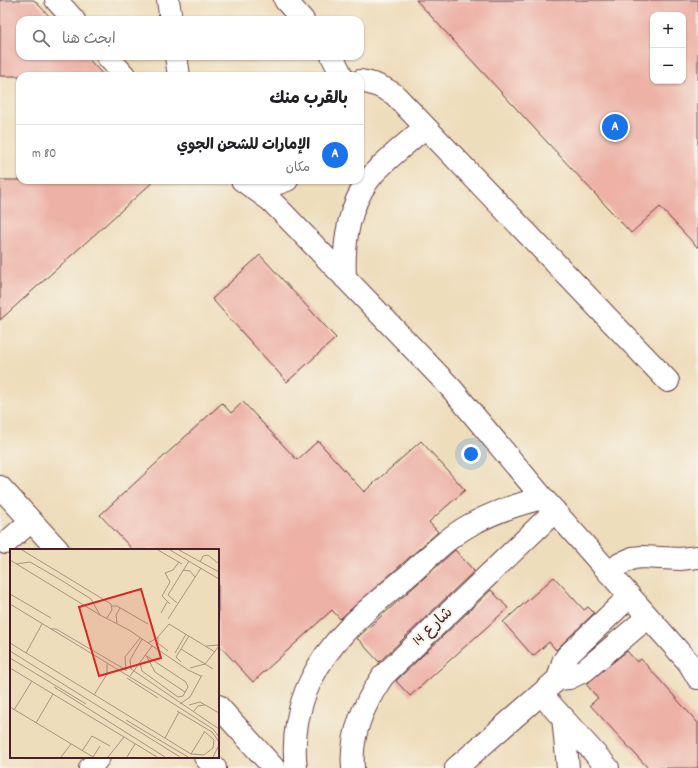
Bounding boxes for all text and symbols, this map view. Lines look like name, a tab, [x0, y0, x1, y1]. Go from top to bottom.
map controls	[650, 12, 686, 84]
button: +	[650, 12, 686, 48]
search box	[16, 16, 364, 60]
icon: search	[30, 27, 52, 49]
text: ابحث هنا	[62, 29, 116, 51]
button: −	[650, 48, 686, 84]
text: بالقرب منك	[270, 88, 348, 112]
pin: A	[602, 112, 628, 142]
text: الإمارات للشحن الجوي	[177, 135, 310, 157]
text: 80 m	[32, 145, 56, 164]
text: A	[331, 145, 339, 164]
text: مكان	[286, 159, 310, 178]
your location	[461, 444, 481, 464]
inset map	[10, 549, 219, 758]
street label: شارع 14	[407, 602, 459, 652]

